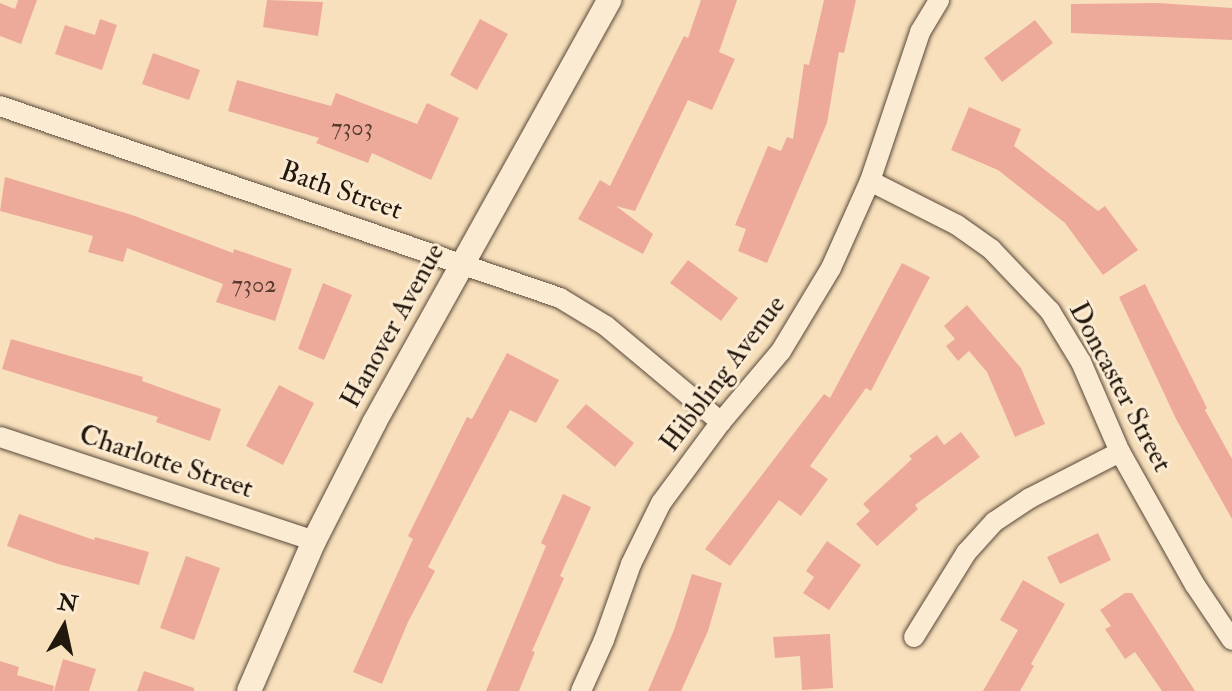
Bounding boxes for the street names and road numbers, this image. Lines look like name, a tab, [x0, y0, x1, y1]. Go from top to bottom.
street label: Bath Street	[275, 154, 407, 228]
street label: Hanover Avenue	[334, 238, 452, 414]
street label: Hibbling Avenue	[653, 289, 793, 459]
street label: Doncaster Street	[1061, 296, 1179, 478]
street label: Charlotte Street	[75, 418, 257, 506]

